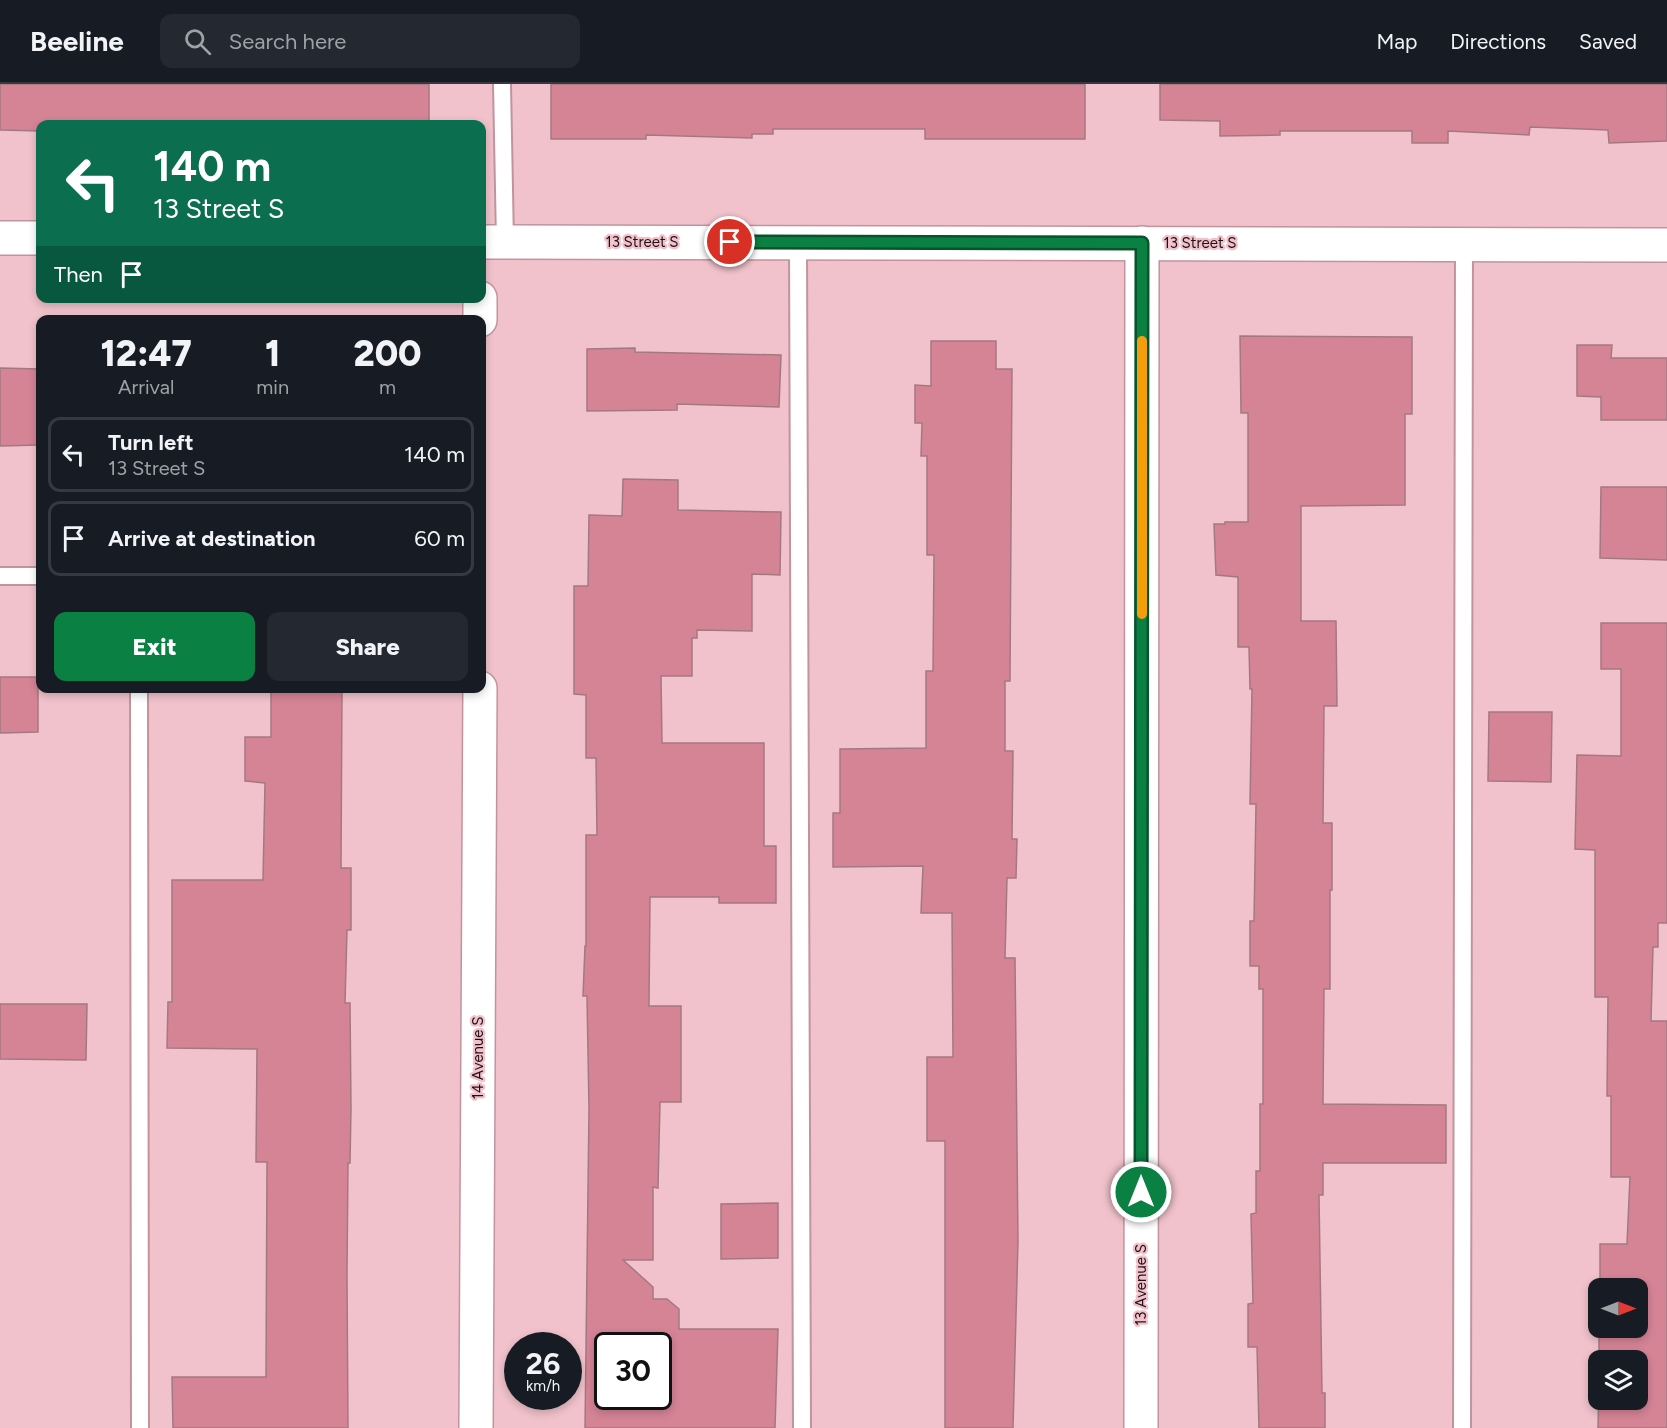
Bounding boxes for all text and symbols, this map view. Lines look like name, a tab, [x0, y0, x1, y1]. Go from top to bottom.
search box	[160, 14, 580, 68]
text: Beeline	[30, 24, 124, 58]
icon: search	[181, 25, 214, 58]
text: Search here	[229, 28, 346, 55]
text: Map	[1376, 29, 1417, 54]
text: Directions	[1450, 29, 1546, 54]
text: Saved	[1579, 29, 1637, 54]
text: 140 m	[153, 141, 271, 192]
icon: left	[54, 144, 132, 222]
text: 13 Street S	[153, 192, 284, 225]
pin	[704, 216, 755, 267]
icon: arrive	[713, 225, 746, 258]
street label: 13 Street S	[606, 233, 678, 251]
street label: 13 Street S	[1164, 234, 1236, 252]
icon: arrive	[115, 258, 148, 291]
text: Then	[54, 261, 103, 288]
text: 12:47	[100, 332, 192, 375]
text: 1	[265, 332, 280, 375]
text: 200	[353, 332, 422, 375]
text: Arrival	[118, 375, 174, 399]
text: min	[256, 375, 289, 399]
text: m	[379, 375, 396, 399]
text: Turn left	[108, 429, 194, 456]
icon: left	[57, 438, 90, 471]
text: 140 m	[404, 441, 465, 468]
text: 13 Street S	[108, 456, 205, 480]
icon: arrive	[57, 522, 90, 555]
text: Arrive at destination	[108, 525, 316, 552]
text: 60 m	[414, 525, 465, 552]
button: Exit	[54, 612, 255, 681]
button: Share	[267, 612, 468, 681]
street label: 14 Avenue S	[469, 1017, 487, 1099]
position arrow	[1109, 1160, 1173, 1224]
street label: 13 Avenue S	[1132, 1244, 1150, 1326]
north arrow	[1588, 1278, 1648, 1338]
map controls	[1588, 1278, 1648, 1410]
speed limit sign: 30	[594, 1332, 672, 1410]
text: 26	[526, 1345, 560, 1382]
button: layers	[1588, 1350, 1648, 1410]
text: km/h	[526, 1377, 560, 1395]

